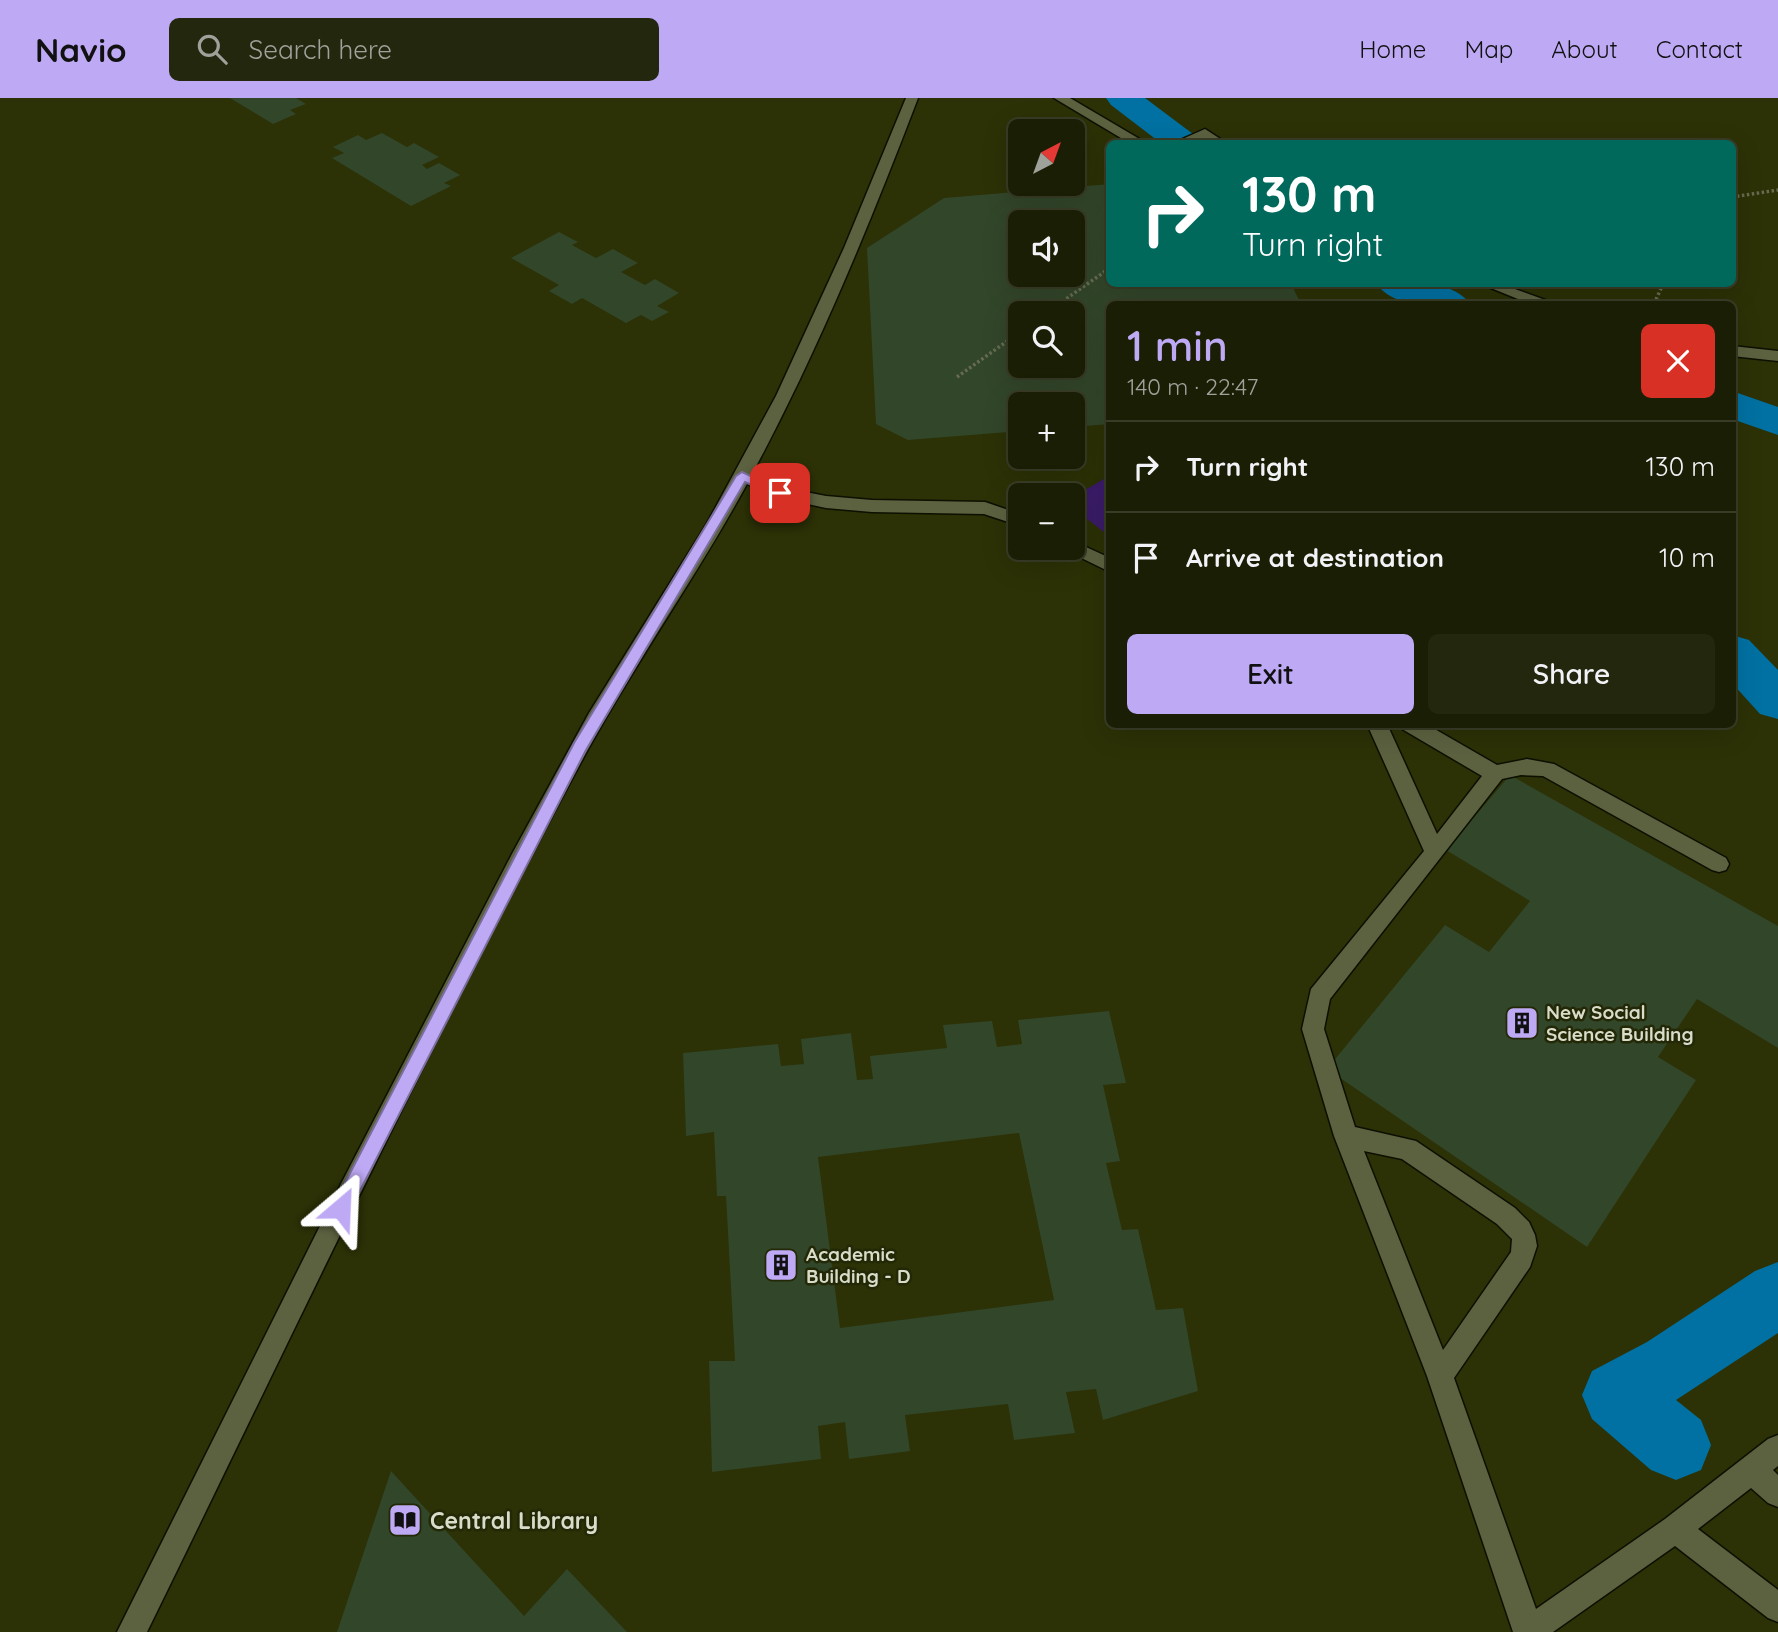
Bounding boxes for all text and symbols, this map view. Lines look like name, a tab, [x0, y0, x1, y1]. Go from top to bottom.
search box	[169, 18, 659, 81]
text: Navio	[35, 29, 127, 70]
icon: search	[193, 30, 231, 68]
text: Search here	[249, 33, 392, 66]
text: Home	[1359, 34, 1426, 64]
text: Map	[1464, 34, 1513, 64]
text: About	[1551, 34, 1618, 64]
text: Contact	[1656, 34, 1743, 64]
north arrow	[1008, 119, 1085, 196]
map controls	[1008, 119, 1085, 560]
text: 130 m	[1242, 163, 1376, 224]
icon: right	[1127, 168, 1218, 259]
button: sound	[1008, 210, 1085, 287]
text: Turn right	[1242, 224, 1383, 264]
button: search	[1008, 301, 1085, 378]
text: 1 min	[1127, 319, 1228, 372]
button: close	[1641, 324, 1715, 398]
text: 140 m · 22:47	[1127, 372, 1258, 401]
button: +	[1008, 392, 1085, 469]
icon: right	[1127, 448, 1165, 486]
text: Turn right	[1186, 450, 1308, 483]
text: 130 m	[1645, 450, 1715, 483]
pin	[750, 463, 810, 523]
icon: arrive	[761, 474, 799, 512]
button: −	[1008, 483, 1085, 560]
icon: arrive	[1127, 539, 1165, 577]
text: Arrive at destination	[1186, 541, 1444, 574]
text: 10 m	[1659, 541, 1715, 574]
button: Exit	[1127, 634, 1414, 714]
button: Share	[1428, 634, 1715, 714]
place label: New Social Science Building	[1546, 1000, 1694, 1046]
building icon: New Social Science Building	[1503, 1004, 1541, 1042]
position arrow	[304, 1171, 378, 1245]
place label: Academic Building - D	[806, 1242, 911, 1288]
building icon: Academic Building - D	[762, 1246, 800, 1284]
library icon: Central Library	[386, 1501, 424, 1539]
place label: Central Library	[430, 1506, 598, 1535]

